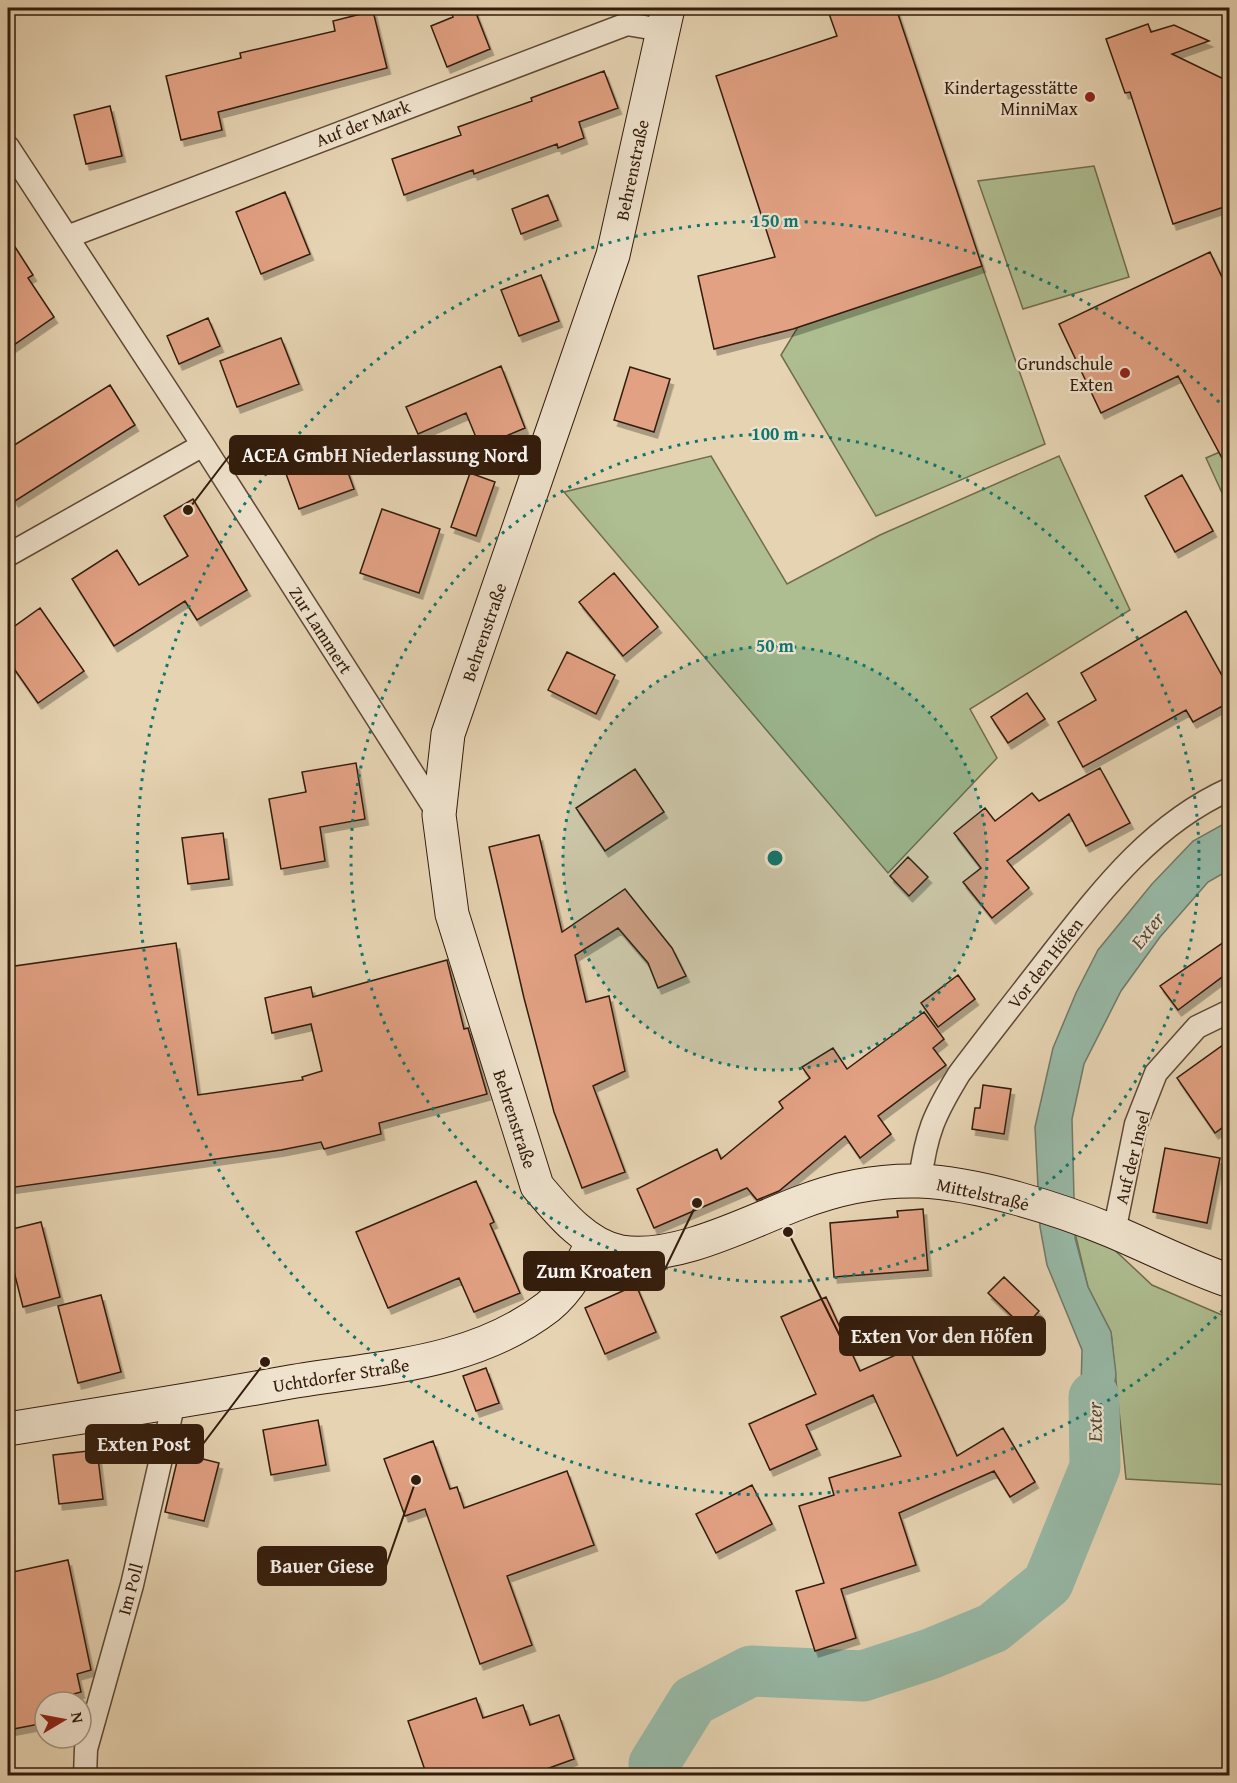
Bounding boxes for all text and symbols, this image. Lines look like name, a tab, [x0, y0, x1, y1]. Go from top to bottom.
place label: Kindertagesstätte MinniMax	[944, 74, 1079, 122]
marker: Kindertagesstätte MinniMax	[1083, 90, 1097, 104]
street label: Auf der Mark	[312, 92, 415, 153]
street label: Behrenstraße	[608, 117, 656, 223]
text: 150 m	[751, 207, 799, 234]
place label: Grundschule Exten	[1017, 350, 1113, 398]
marker: Grundschule Exten	[1118, 366, 1132, 380]
text: 100 m	[751, 420, 799, 447]
callout: ACEA GmbH Niederlassung Nord	[230, 436, 540, 474]
text: ACEA GmbH Niederlassung Nord	[242, 440, 529, 469]
street label: Behrenstraße	[455, 579, 513, 685]
street label: Zur Lammert	[283, 581, 360, 680]
text: 50 m	[756, 632, 795, 659]
centre of rings	[765, 848, 785, 868]
water label: Exter	[1123, 905, 1171, 956]
street label: Vor den Höfen	[1001, 912, 1089, 1014]
street label: Behrenstraße	[486, 1066, 544, 1172]
street label: Auf der Insel	[1107, 1107, 1157, 1207]
street label: Mittelstraße	[934, 1170, 1032, 1218]
callout: Zum Kroaten	[524, 1252, 664, 1290]
text: Zum Kroaten	[536, 1256, 652, 1285]
callout: Exten Vor den Höfen	[840, 1317, 1045, 1355]
text: Exten Vor den Höfen	[851, 1321, 1033, 1350]
street label: Uchtdorfer Straße	[271, 1351, 411, 1399]
water label: Exter	[1079, 1401, 1109, 1443]
callout: Exten Post	[86, 1425, 203, 1463]
text: Exten Post	[97, 1429, 191, 1458]
callout: Bauer Giese	[258, 1547, 386, 1585]
text: Bauer Giese	[270, 1551, 374, 1580]
street label: Im Poll	[110, 1560, 150, 1618]
north arrow	[33, 1690, 93, 1750]
text: N	[65, 1710, 91, 1725]

